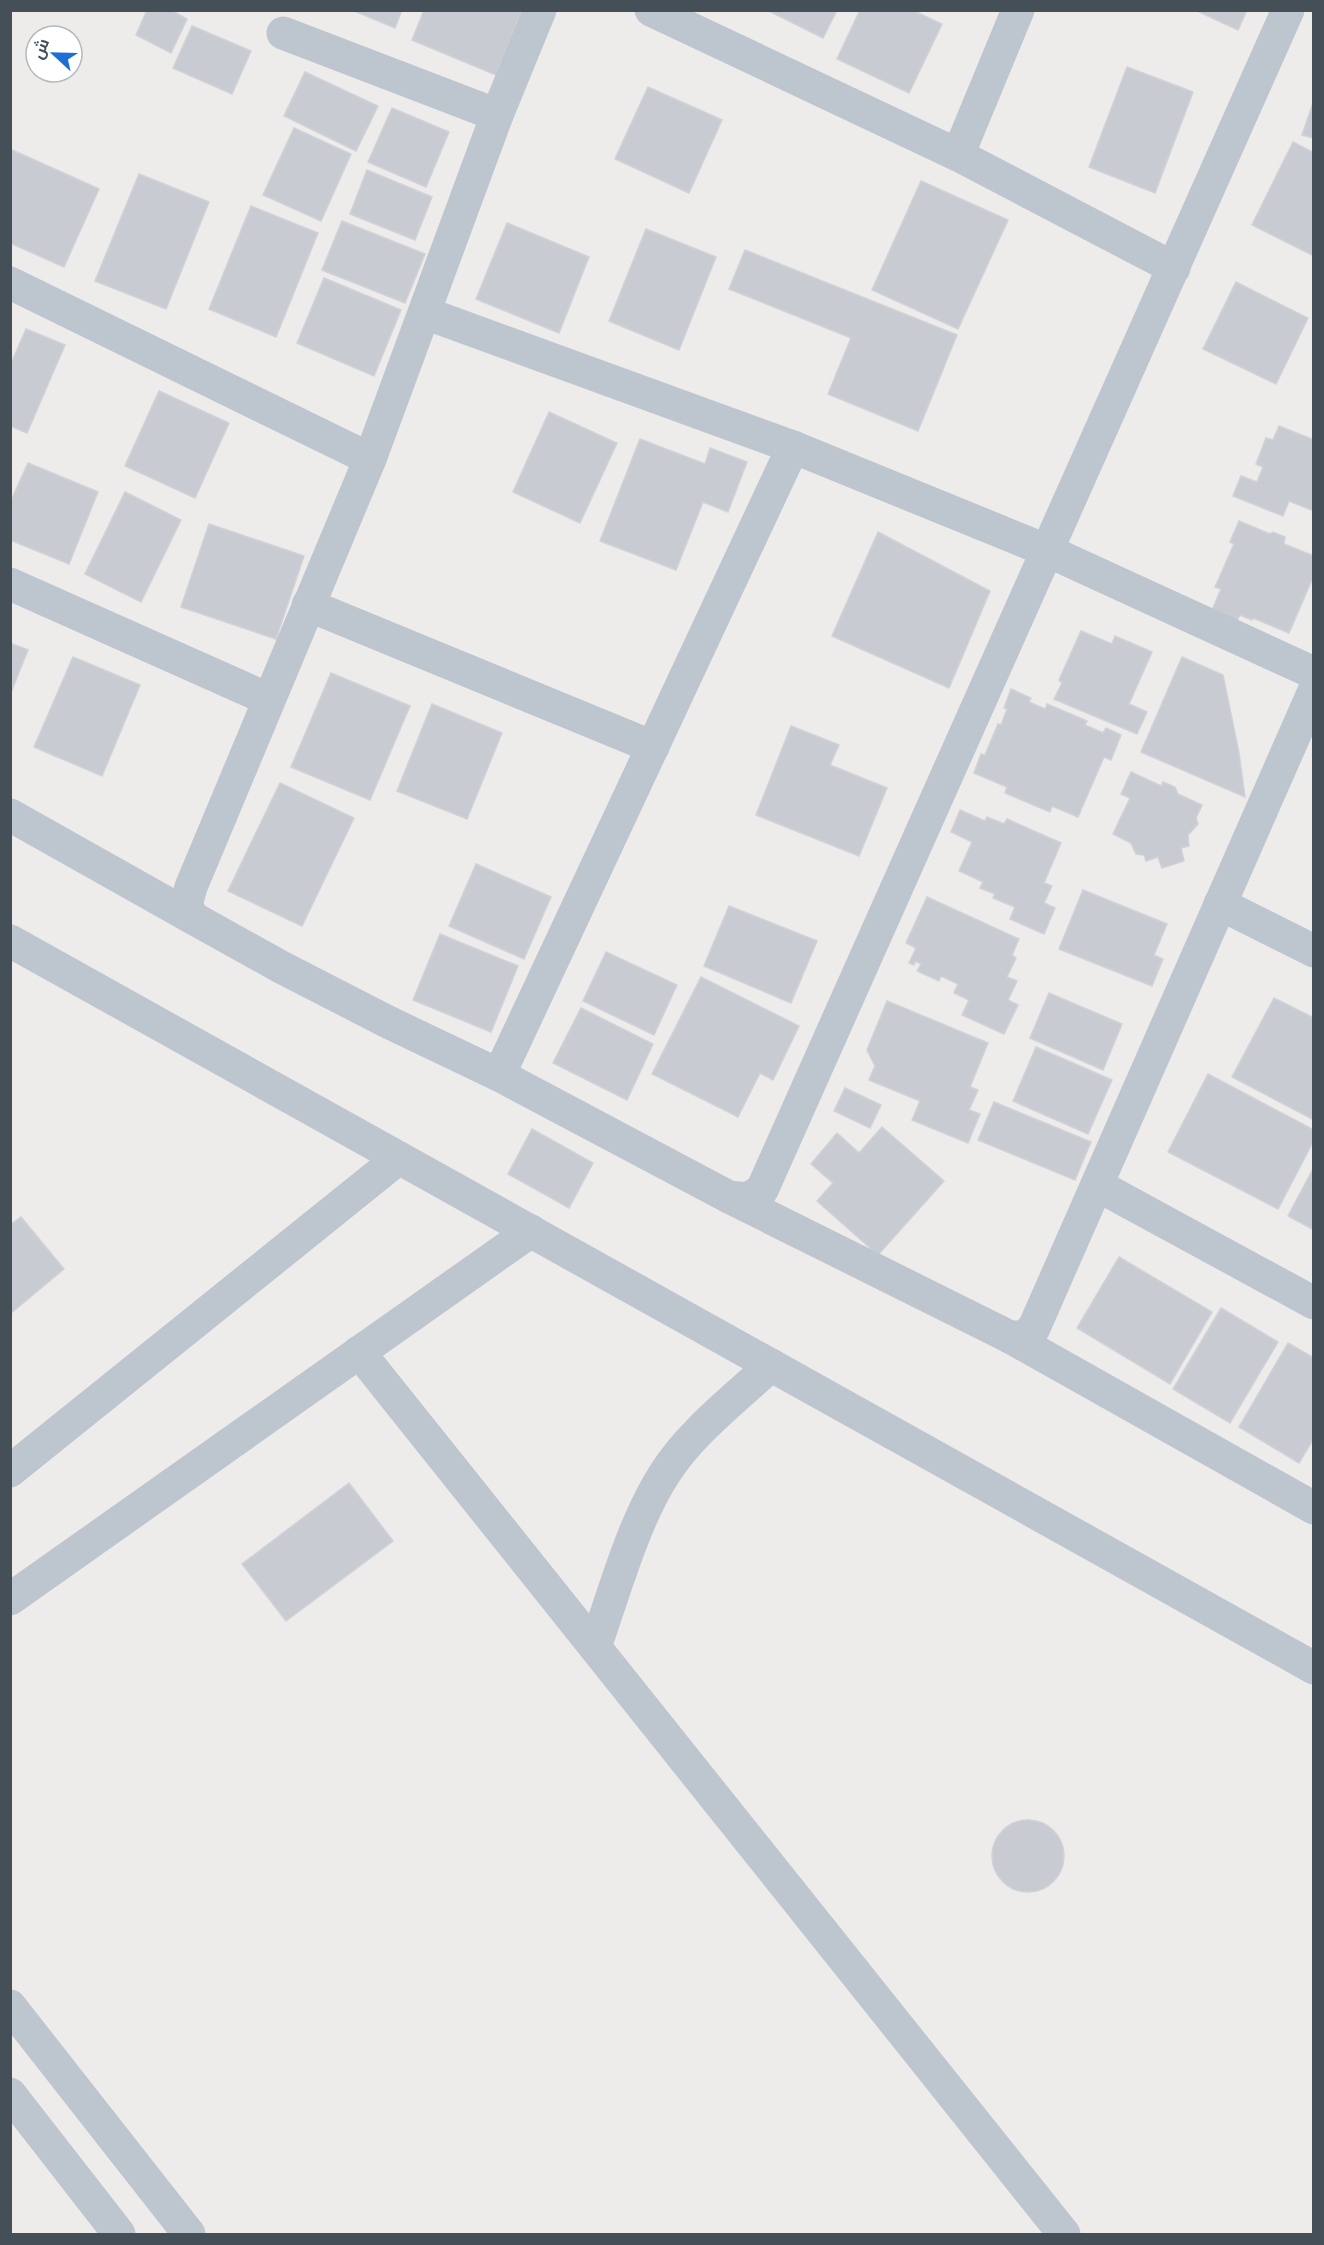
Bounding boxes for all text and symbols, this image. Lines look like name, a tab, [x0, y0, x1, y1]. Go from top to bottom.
north arrow	[24, 24, 84, 84]
text: ش	[29, 36, 54, 62]

